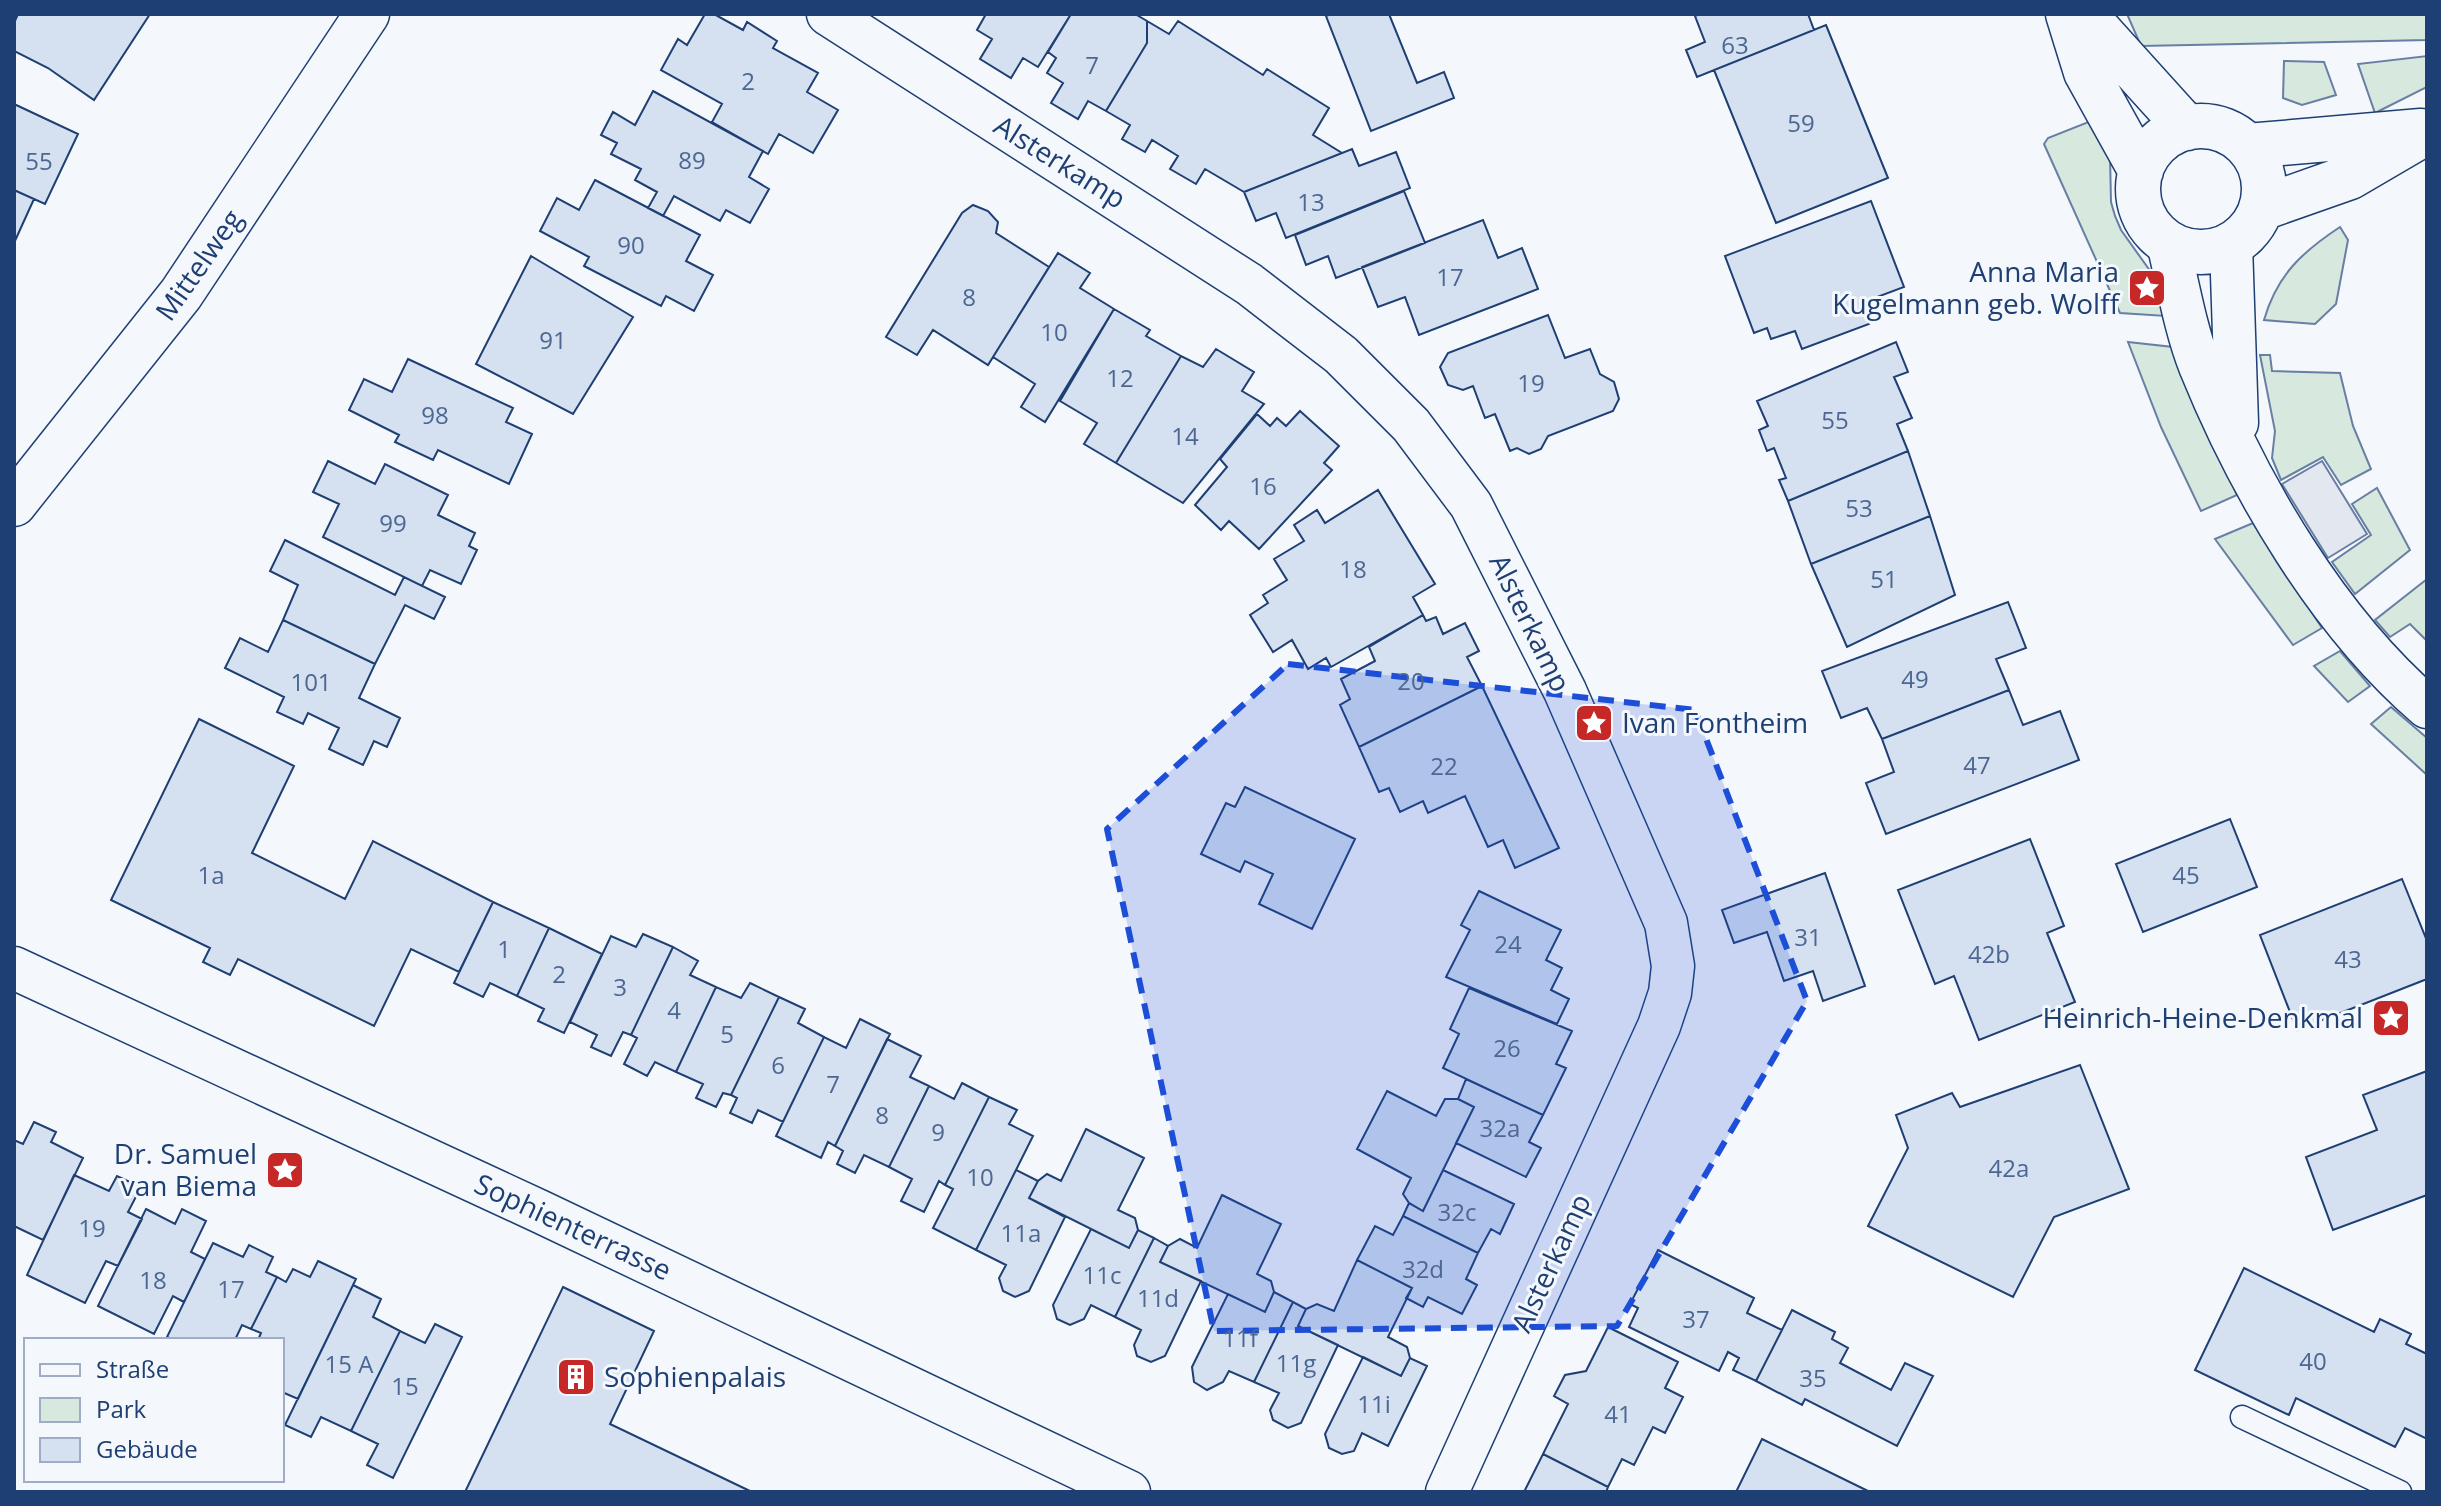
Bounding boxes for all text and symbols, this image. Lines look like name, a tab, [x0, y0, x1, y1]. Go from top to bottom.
house number: 63	[1721, 28, 1749, 61]
house number: 7	[1085, 48, 1099, 81]
house number: 2	[741, 64, 755, 97]
street label: Alsterkamp	[987, 106, 1134, 217]
house number: 59	[1787, 106, 1815, 139]
house number: 89	[678, 143, 706, 176]
house number: 55	[25, 144, 53, 177]
house number: 13	[1297, 185, 1325, 218]
street label: Mittelweg	[146, 201, 250, 328]
house number: 90	[617, 228, 645, 261]
place label: Anna Maria Kugelmann geb. Wolff	[1832, 252, 2121, 322]
house number: 17	[1436, 260, 1464, 293]
place icon: Anna Maria Kugelmann geb. Wolff	[2126, 267, 2168, 309]
house number: 8	[962, 280, 976, 313]
house number: 10	[1040, 315, 1068, 348]
house number: 91	[539, 323, 567, 356]
house number: 12	[1106, 361, 1134, 394]
house number: 19	[1517, 366, 1545, 399]
house number: 98	[421, 398, 449, 431]
house number: 55	[1821, 403, 1849, 436]
house number: 14	[1171, 419, 1199, 452]
house number: 16	[1249, 469, 1277, 502]
house number: 53	[1845, 491, 1873, 524]
house number: 99	[379, 506, 407, 539]
street label: Alsterkamp	[1481, 547, 1581, 698]
house number: 18	[1339, 552, 1367, 585]
house number: 51	[1870, 562, 1898, 595]
house number: 49	[1901, 662, 1929, 695]
house number: 20	[1397, 664, 1425, 697]
house number: 101	[290, 665, 332, 698]
place icon: Ivan Fontheim	[1573, 702, 1615, 744]
place label: Ivan Fontheim	[1622, 703, 1808, 741]
house number: 47	[1963, 748, 1991, 781]
house number: 22	[1430, 749, 1458, 782]
house number: 1a	[197, 858, 225, 891]
house number: 45	[2172, 858, 2200, 891]
house number: 31	[1794, 920, 1822, 953]
house number: 24	[1494, 927, 1522, 960]
house number: 1	[497, 932, 511, 965]
house number: 42b	[1968, 937, 2010, 970]
house number: 43	[2334, 942, 2362, 975]
house number: 2	[552, 957, 566, 990]
house number: 3	[613, 970, 627, 1003]
house number: 4	[667, 993, 681, 1026]
place icon: Heinrich-Heine-Denkmal	[2370, 997, 2412, 1039]
place label: Heinrich-Heine-Denkmal	[2042, 998, 2363, 1036]
house number: 5	[720, 1017, 734, 1050]
house number: 26	[1493, 1031, 1521, 1064]
house number: 6	[771, 1048, 785, 1081]
house number: 7	[826, 1067, 840, 1100]
house number: 8	[875, 1098, 889, 1131]
house number: 32a	[1480, 1111, 1520, 1144]
house number: 9	[931, 1115, 945, 1148]
place label: Dr. Samuel van Biema	[114, 1134, 257, 1204]
place icon: Dr. Samuel van Biema	[264, 1149, 306, 1191]
house number: 42a	[1989, 1151, 2029, 1184]
house number: 10	[966, 1160, 994, 1193]
street label: Sophienterrasse	[469, 1164, 678, 1288]
street label: Alsterkamp	[1501, 1187, 1599, 1338]
house number: 32c	[1438, 1195, 1476, 1228]
house number: 19	[78, 1211, 106, 1244]
house number: 11a	[1001, 1216, 1041, 1249]
house number: 32d	[1402, 1252, 1444, 1285]
house number: 11c	[1083, 1258, 1121, 1291]
house number: 18	[139, 1263, 167, 1296]
house number: 17	[217, 1272, 245, 1305]
house number: 11d	[1137, 1281, 1179, 1314]
house number: 37	[1682, 1302, 1710, 1335]
house number: 11f	[1222, 1321, 1260, 1354]
legend	[24, 1338, 284, 1482]
house number: 40	[2299, 1344, 2327, 1377]
house number: 11g	[1276, 1346, 1316, 1379]
house number: 15 A	[325, 1347, 374, 1380]
text: Straße	[96, 1352, 169, 1385]
building icon: Sophienpalais	[555, 1356, 597, 1398]
place label: Sophienpalais	[604, 1357, 786, 1395]
house number: 35	[1799, 1361, 1827, 1394]
house number: 15	[391, 1369, 419, 1402]
house number: 11i	[1357, 1387, 1391, 1420]
text: Park	[96, 1392, 147, 1425]
house number: 41	[1604, 1397, 1632, 1430]
text: Gebäude	[96, 1432, 198, 1465]

